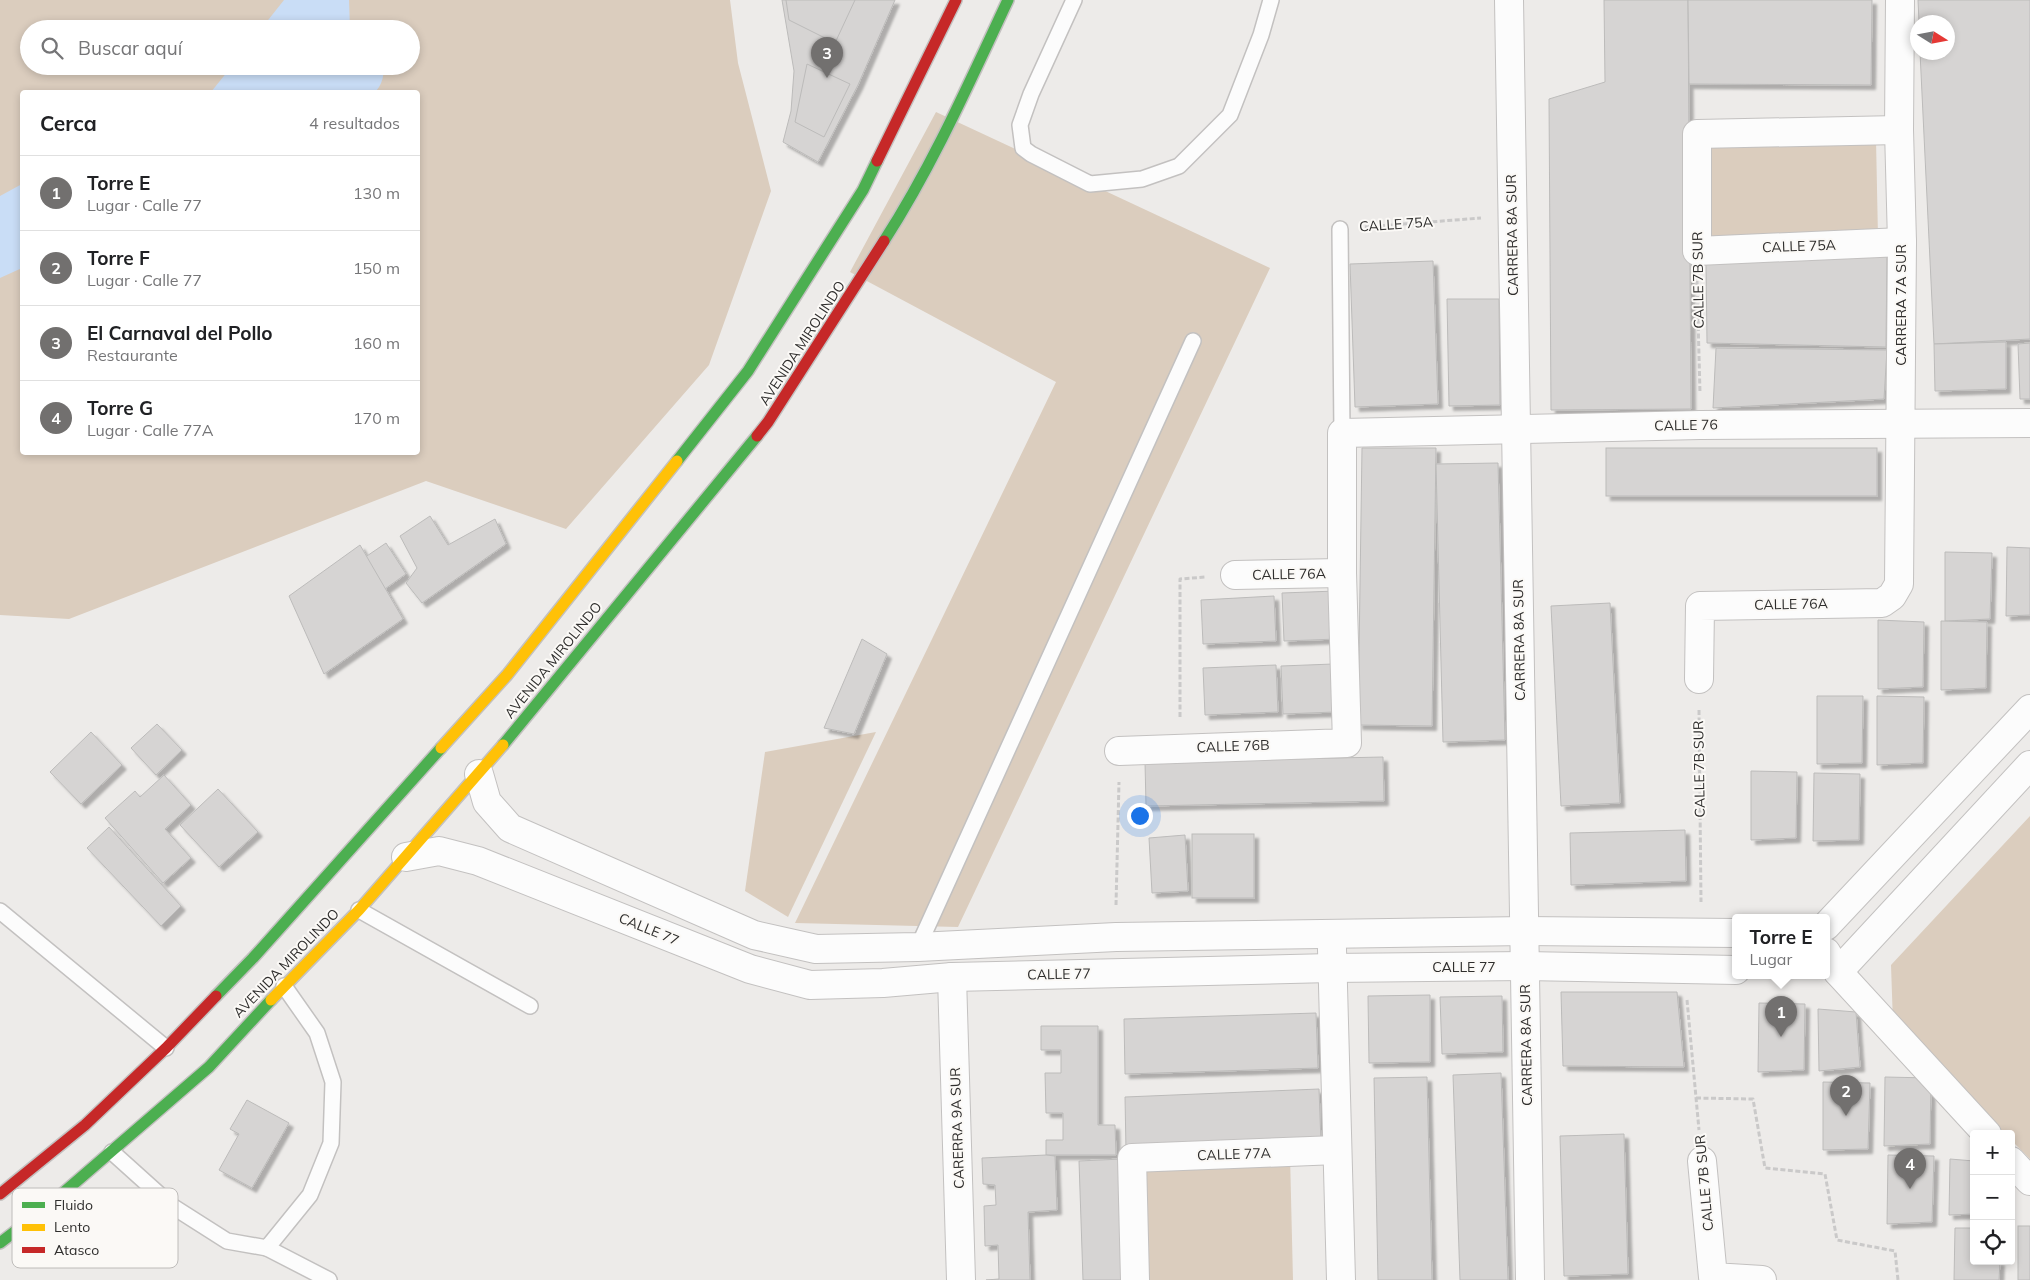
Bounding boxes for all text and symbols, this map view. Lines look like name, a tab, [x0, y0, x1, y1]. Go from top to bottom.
north arrow	[1910, 15, 1955, 60]
search box	[20, 20, 420, 75]
icon: search	[38, 34, 66, 62]
text: Buscar aquí	[78, 36, 182, 60]
pin: 3	[811, 37, 843, 78]
text: Cerca	[40, 110, 97, 136]
text: 4 resultados	[309, 113, 400, 133]
text: Torre E	[87, 171, 150, 195]
street label: CARRERA 8A SUR	[1502, 174, 1522, 296]
text: 1	[51, 183, 61, 203]
text: 130 m	[353, 183, 400, 203]
text: Lugar · Calle 77	[87, 195, 202, 215]
street label: CALLE 75A	[1359, 212, 1434, 236]
street label: CALLE 7B SUR	[1688, 231, 1708, 329]
street label: CALLE 75A	[1762, 236, 1837, 256]
street label: CARRERA 7A SUR	[1892, 244, 1910, 366]
text: Torre F	[87, 246, 150, 270]
text: 2	[51, 258, 61, 278]
text: 150 m	[353, 258, 400, 278]
text: Lugar · Calle 77	[87, 270, 202, 290]
street label: AVENIDA MIROLINDO	[755, 277, 849, 409]
text: El Carnaval del Pollo	[87, 321, 273, 345]
text: 3	[51, 333, 61, 353]
text: 160 m	[353, 333, 400, 353]
text: Restaurante	[87, 345, 178, 365]
text: Torre G	[87, 396, 153, 420]
text: 4	[51, 408, 61, 428]
text: 170 m	[353, 408, 400, 428]
street label: CALLE 76	[1654, 415, 1718, 435]
text: Lugar · Calle 77A	[87, 420, 214, 440]
street label: CALLE 76A	[1252, 564, 1327, 584]
street label: CARRERA 8A SUR	[1509, 579, 1529, 701]
street label: CALLE 76A	[1754, 594, 1829, 614]
street label: AVENIDA MIROLINDO	[500, 598, 606, 722]
street label: CALLE 7B SUR	[1689, 720, 1709, 818]
street label: CALLE 76B	[1196, 736, 1270, 756]
your location	[1127, 803, 1153, 829]
street label: AVENIDA MIROLINDO	[229, 905, 343, 1021]
street label: CALLE 77	[616, 909, 682, 949]
popup	[1732, 914, 1830, 979]
text: Torre E	[1749, 925, 1813, 949]
text: Lugar	[1749, 949, 1792, 969]
street label: CALLE 77	[1432, 958, 1496, 976]
street label: CALLE 77	[1027, 964, 1091, 984]
street label: CARRERA 8A SUR	[1516, 984, 1536, 1106]
pin: 1	[1765, 996, 1797, 1037]
street label: CARERRA 9A SUR	[946, 1067, 968, 1189]
pin: 2	[1830, 1075, 1862, 1116]
map controls	[1970, 1130, 2015, 1265]
button: +	[1970, 1130, 2015, 1175]
street label: CALLE 7B SUR	[1691, 1134, 1717, 1232]
street label: CALLE 77A	[1197, 1144, 1272, 1164]
pin: 4	[1894, 1148, 1926, 1189]
button: −	[1970, 1175, 2015, 1220]
legend	[12, 1188, 178, 1268]
text: Fluido	[54, 1196, 93, 1214]
text: Lento	[54, 1218, 90, 1236]
button: locate	[1970, 1220, 2015, 1265]
text: Atasco	[54, 1241, 99, 1259]

